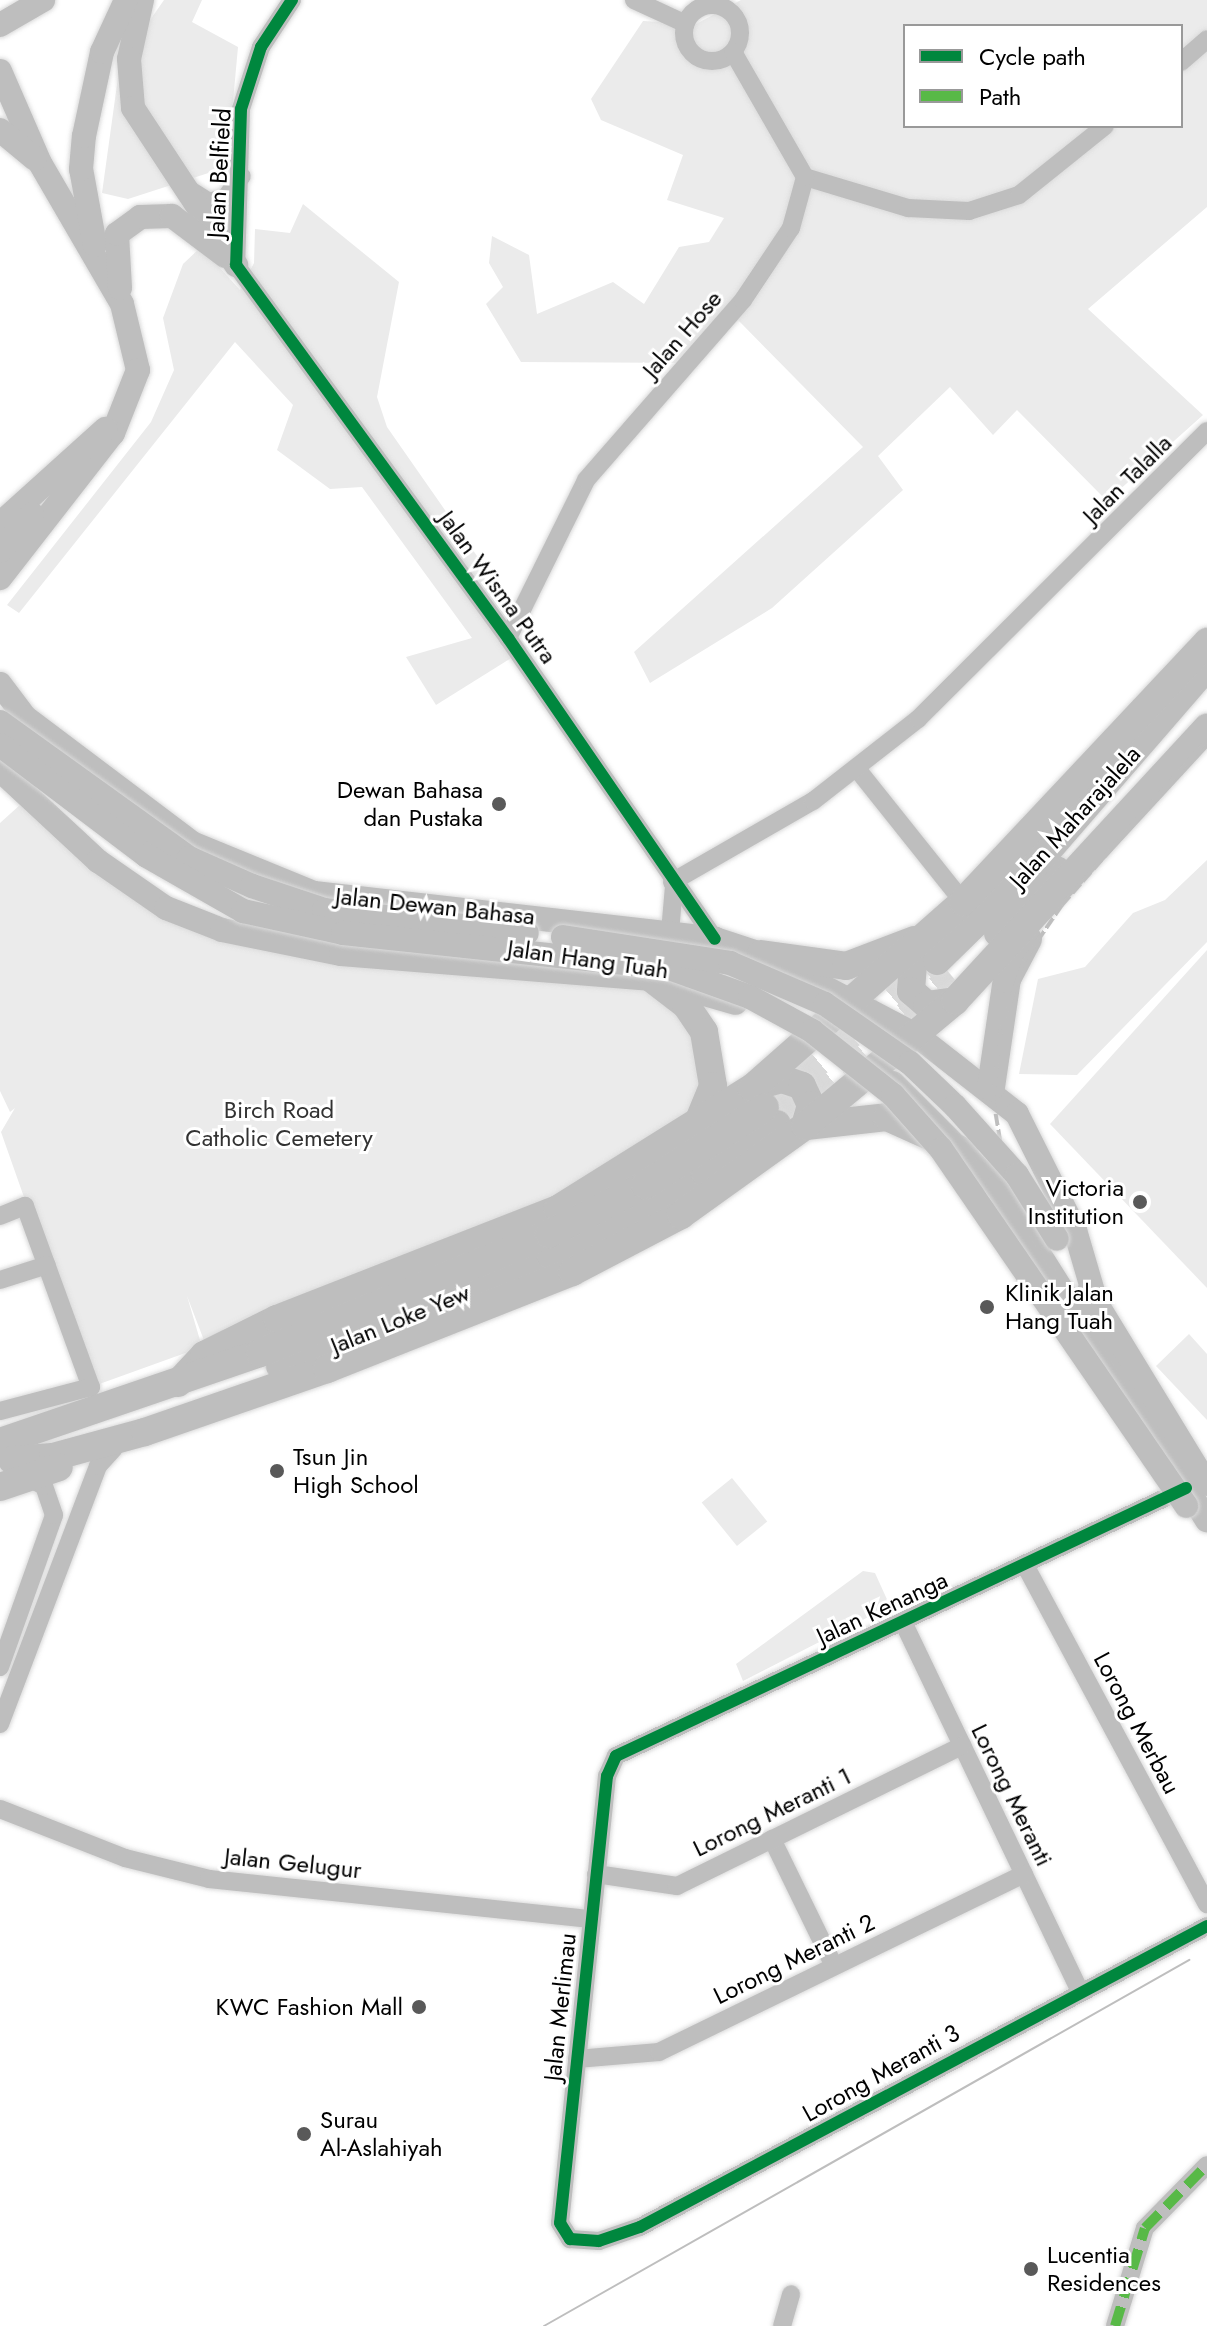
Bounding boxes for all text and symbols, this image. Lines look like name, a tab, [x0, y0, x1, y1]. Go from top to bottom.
legend	[903, 24, 1183, 128]
text: Cycle path	[979, 39, 1086, 74]
text: Path	[979, 79, 1021, 114]
street label: Jalan Belfield	[201, 107, 237, 239]
street label: Jalan Hose	[636, 284, 728, 384]
street label: Jalan Talalla	[1076, 428, 1178, 530]
street label: Jalan Wisma Putra	[433, 505, 563, 669]
street label: Jalan Maharajalela	[1004, 740, 1146, 894]
place label: Dewan Bahasa dan Pustaka	[337, 776, 483, 832]
marker: Dewan Bahasa dan Pustaka	[490, 795, 508, 813]
street label: Jalan Dewan Bahasa	[334, 881, 536, 931]
street label: Jalan Hang Tuah	[506, 933, 670, 985]
park label: Birch Road Catholic Cemetery	[185, 1096, 373, 1152]
place label: Victoria Institution	[1028, 1174, 1124, 1230]
marker: Victoria Institution	[1131, 1193, 1149, 1211]
street label: Jalan Loke Yew	[326, 1278, 474, 1360]
place label: Klinik Jalan Hang Tuah	[1005, 1279, 1114, 1335]
marker: Klinik Jalan Hang Tuah	[976, 1296, 998, 1318]
place label: Tsun Jin High School	[293, 1443, 419, 1499]
marker: Tsun Jin High School	[268, 1462, 286, 1480]
street label: Jalan Kenanga	[812, 1565, 952, 1651]
street label: Lorong Merbau	[1088, 1647, 1186, 1799]
street label: Lorong Meranti	[965, 1719, 1059, 1871]
street label: Lorong Meranti 1	[688, 1761, 856, 1863]
street label: Jalan Gelugur	[223, 1841, 363, 1885]
street label: Lorong Meranti 2	[709, 1908, 879, 2010]
street label: Jalan Merlimau	[538, 1931, 582, 2083]
place label: KWC Fashion Mall	[215, 1993, 403, 2021]
marker: KWC Fashion Mall	[410, 1998, 428, 2016]
street label: Lorong Meranti 3	[798, 2018, 964, 2128]
place label: Surau Al-Aslahiyah	[320, 2106, 443, 2162]
marker: Surau Al-Aslahiyah	[295, 2125, 313, 2143]
place label: Lucentia Residences	[1047, 2241, 1161, 2297]
marker: Lucentia Residences	[1022, 2260, 1040, 2278]

